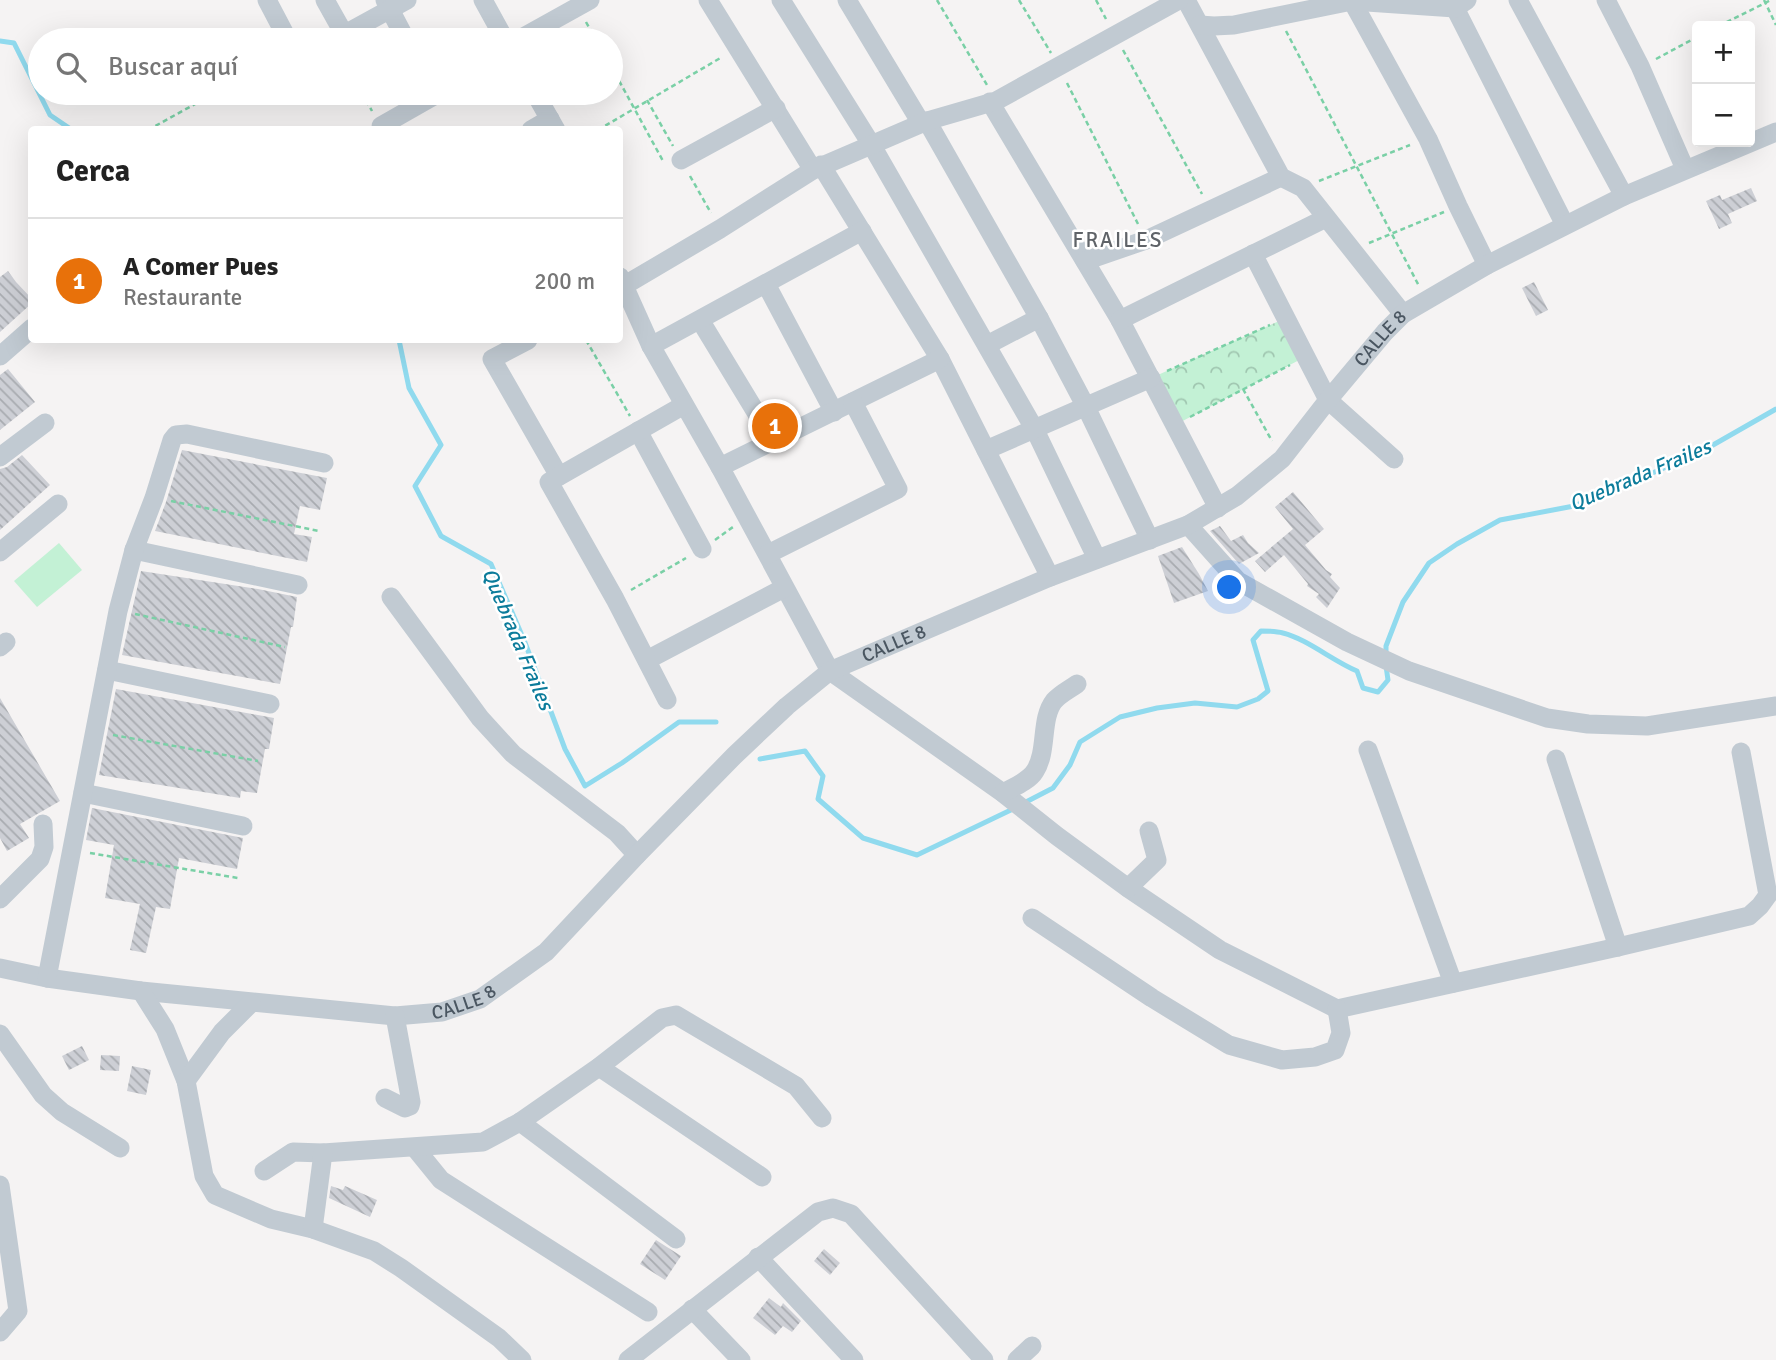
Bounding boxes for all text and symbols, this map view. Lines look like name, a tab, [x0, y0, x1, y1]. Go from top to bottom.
map controls	[1692, 21, 1755, 147]
button: +	[1692, 21, 1755, 84]
search box	[28, 28, 623, 105]
icon: search	[52, 48, 90, 86]
text: Buscar aquí	[108, 51, 238, 83]
button: −	[1692, 84, 1755, 147]
text: Cerca	[56, 153, 130, 190]
district label: FRAILES	[1073, 227, 1163, 253]
text: A Comer Pues	[123, 251, 278, 283]
text: 1	[73, 267, 85, 296]
text: 200 m	[534, 267, 595, 296]
text: Restaurante	[123, 283, 242, 312]
street label: CALLE 8	[1349, 305, 1412, 372]
pin: 1	[752, 400, 798, 452]
water label: Quebrada Frailes	[1565, 433, 1716, 517]
water label: Quebrada Frailes	[476, 564, 560, 715]
your location	[1212, 570, 1246, 604]
street label: CALLE 8	[858, 619, 930, 668]
street label: CALLE 8	[431, 979, 501, 1025]

